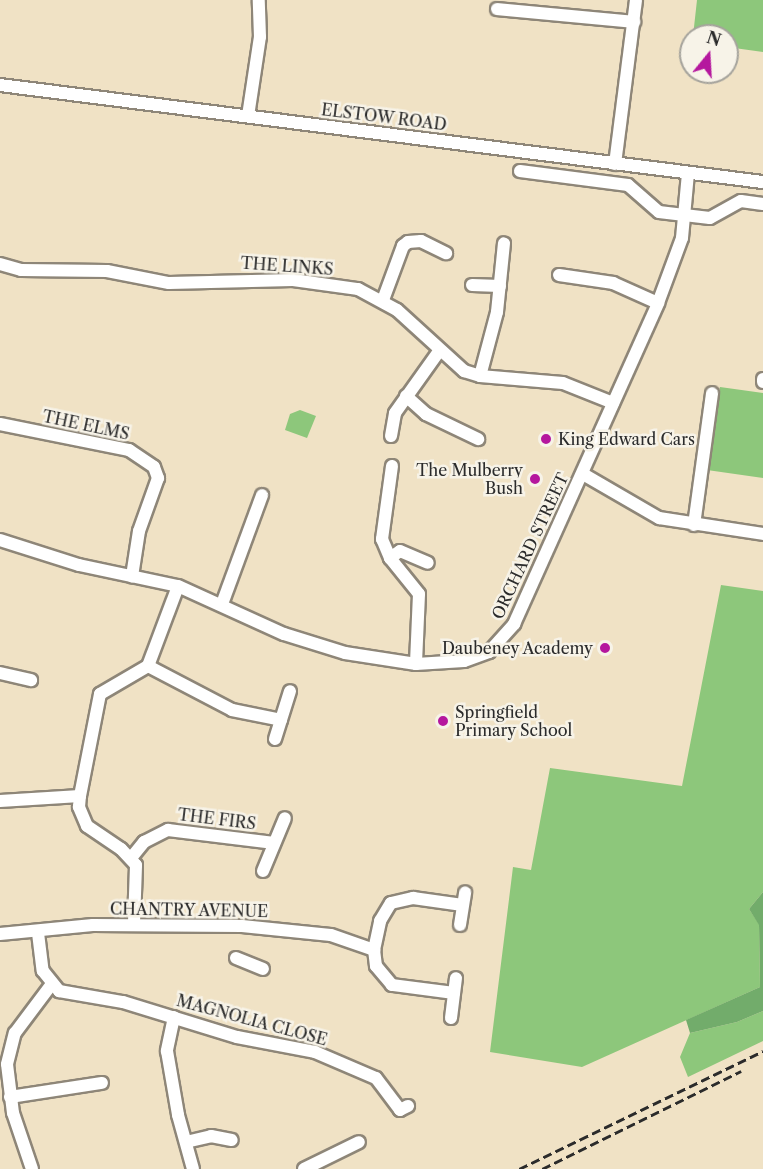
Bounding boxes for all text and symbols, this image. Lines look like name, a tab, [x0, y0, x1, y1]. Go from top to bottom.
north arrow	[679, 24, 739, 84]
text: N	[704, 27, 724, 50]
street label: ELSTOW ROAD	[320, 100, 448, 134]
street label: THE LINKS	[240, 253, 334, 279]
street label: THE ELMS	[41, 406, 131, 444]
place label: King Edward Cars	[558, 429, 695, 449]
marker: King Edward Cars	[539, 432, 553, 446]
place label: The Mulberry Bush	[416, 460, 523, 498]
street label: ORCHARD STREET	[488, 470, 572, 622]
marker: The Mulberry Bush	[528, 472, 542, 486]
place label: Daubeney Academy	[441, 638, 593, 658]
marker: Daubeney Academy	[598, 641, 612, 655]
place label: Springfield Primary School	[455, 702, 573, 740]
marker: Springfield Primary School	[436, 714, 450, 728]
street label: THE FIRS	[177, 805, 257, 833]
street label: CHANTRY AVENUE	[109, 899, 269, 921]
street label: MAGNOLIA CLOSE	[174, 991, 330, 1049]

